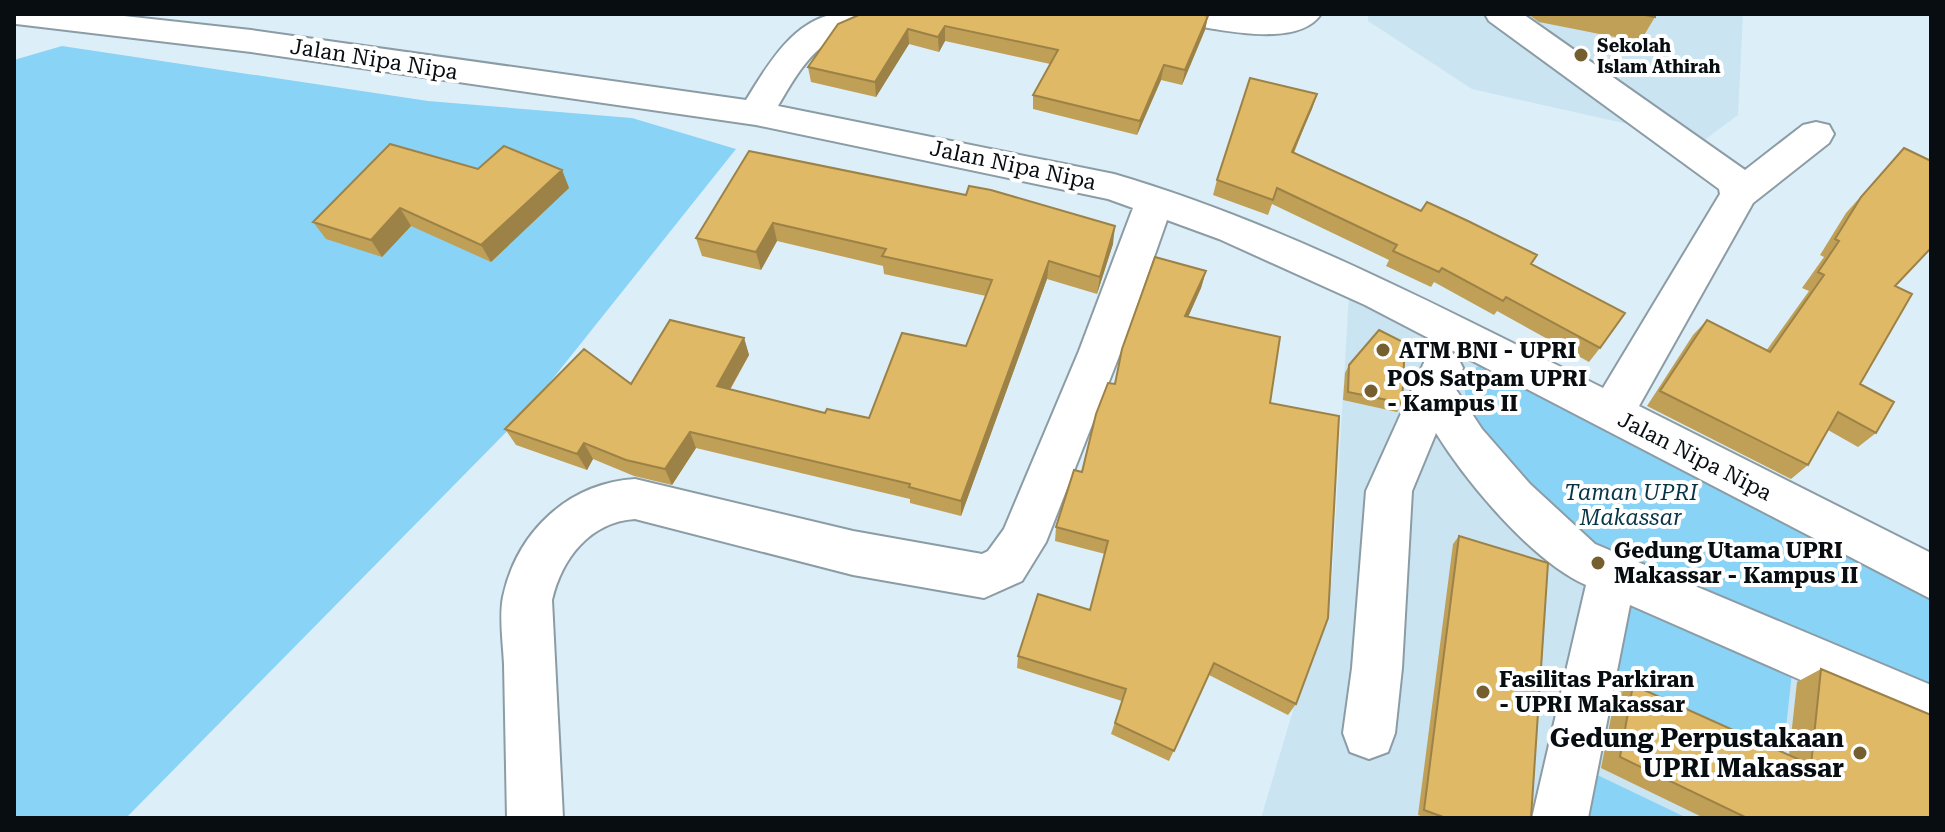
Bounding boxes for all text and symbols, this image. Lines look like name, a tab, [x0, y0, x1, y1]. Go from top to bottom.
street label: Jalan Nipa Nipa	[288, 33, 460, 85]
place label: Sekolah Islam Athirah	[1597, 35, 1721, 77]
marker: Sekolah Islam Athirah	[1572, 46, 1590, 64]
street label: Jalan Nipa Nipa	[928, 135, 1098, 195]
place label: ATM BNI - UPRI	[1399, 338, 1577, 363]
marker: ATM BNI - UPRI	[1374, 341, 1392, 359]
place label: POS Satpam UPRI - Kampus II	[1387, 366, 1587, 416]
marker: POS Satpam UPRI - Kampus II	[1362, 382, 1380, 400]
street label: Jalan Nipa Nipa	[1614, 406, 1776, 506]
park label: Taman UPRI Makassar	[1564, 480, 1699, 530]
place label: Gedung Utama UPRI Makassar - Kampus II	[1614, 538, 1859, 588]
marker: Gedung Utama UPRI Makassar - Kampus II	[1589, 554, 1607, 572]
place label: Fasilitas Parkiran - UPRI Makassar	[1499, 667, 1694, 717]
marker: Fasilitas Parkiran - UPRI Makassar	[1474, 683, 1492, 701]
place label: Gedung Perpustakaan UPRI Makassar	[1550, 723, 1844, 783]
marker: Gedung Perpustakaan UPRI Makassar	[1851, 744, 1869, 762]

